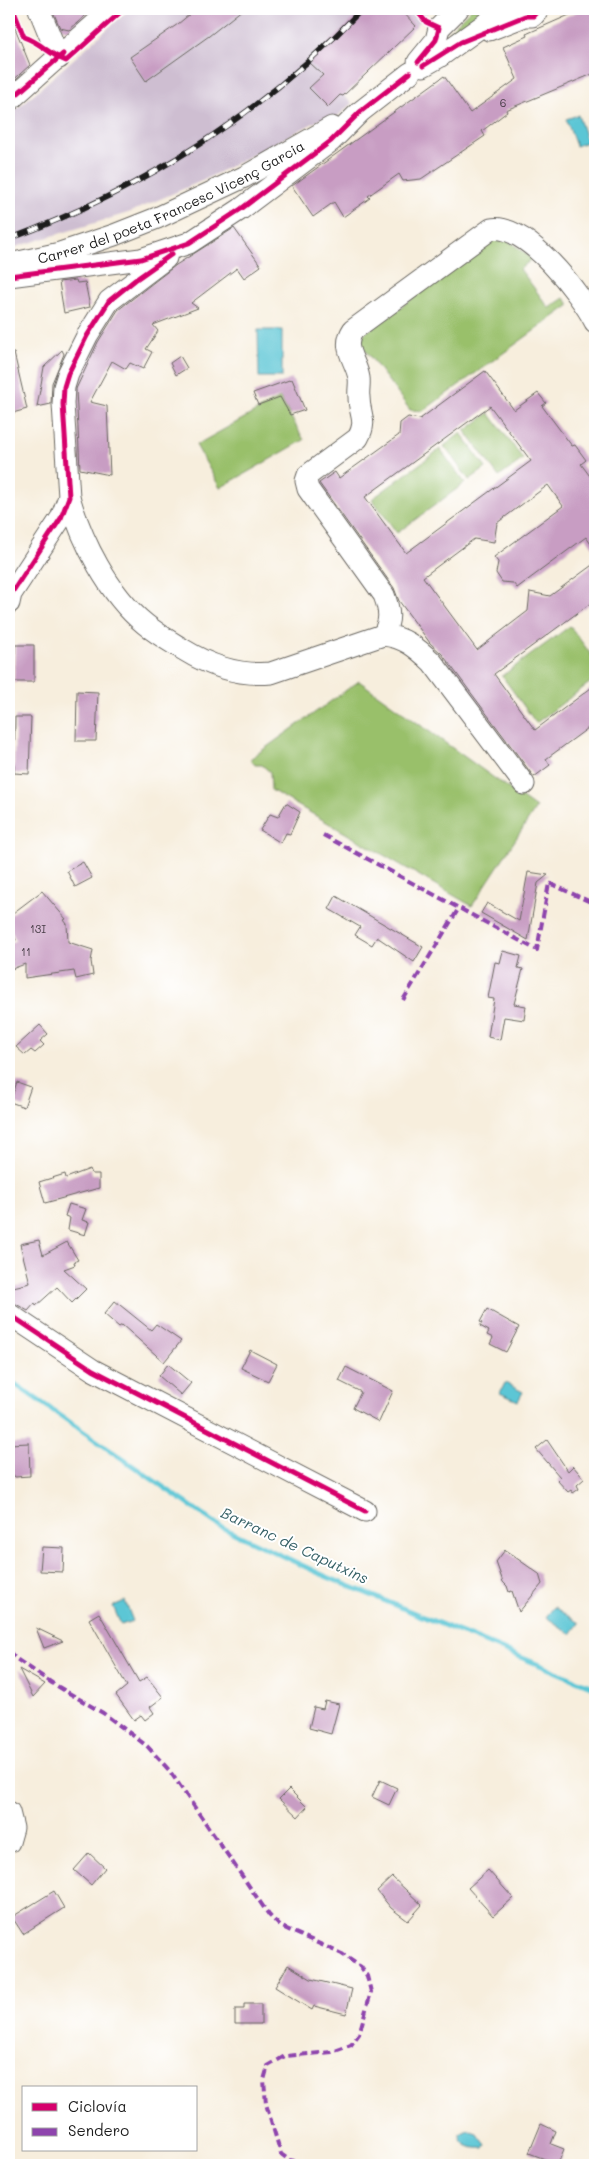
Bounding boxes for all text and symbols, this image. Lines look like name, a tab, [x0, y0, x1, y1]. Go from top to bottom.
house number: 6	[500, 95, 506, 110]
street label: Carrer del poeta Francesc Vicenç Garcia	[36, 135, 307, 267]
house number: 13I	[30, 921, 46, 936]
house number: 11	[21, 944, 31, 959]
water label: Barranc de Caputxins	[218, 1502, 372, 1588]
legend	[22, 2086, 198, 2152]
text: Ciclovía	[68, 2096, 127, 2116]
text: Sendero	[68, 2120, 129, 2140]

